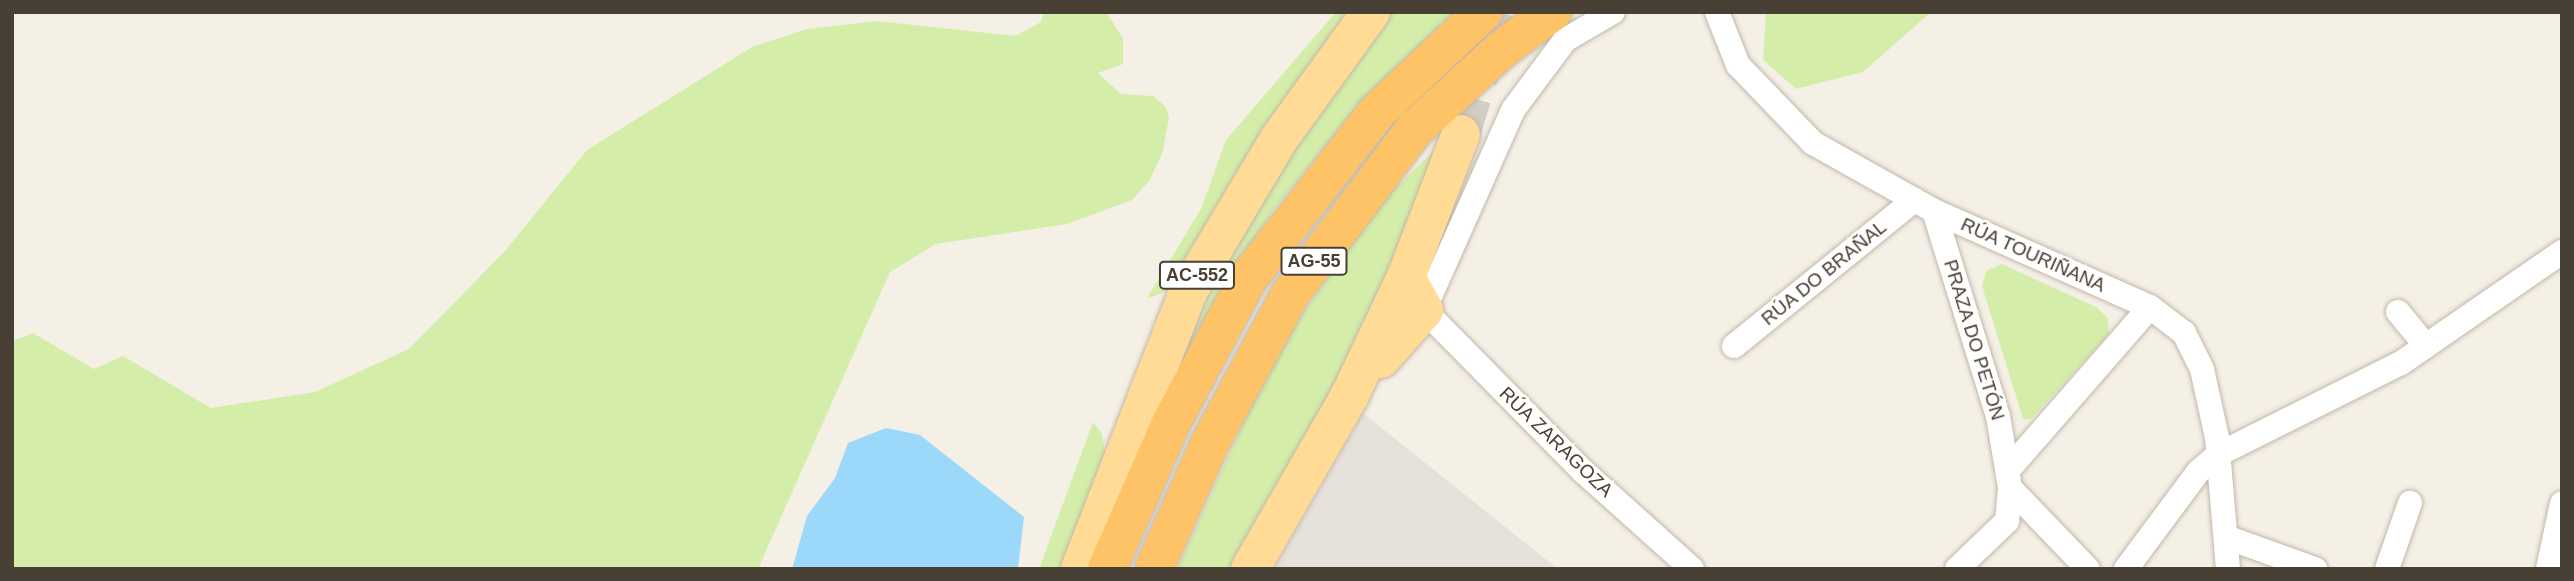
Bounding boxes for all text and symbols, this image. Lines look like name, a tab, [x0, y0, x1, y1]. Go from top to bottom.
street label: RÚA TOURIÑANA	[1957, 213, 2109, 297]
street label: RÚA DO BRAÑAL	[1757, 215, 1891, 331]
road number: AG-55	[1279, 246, 1349, 276]
street label: PRAZA DO PETÓN	[1939, 256, 2009, 424]
road number: AC-552	[1158, 260, 1236, 290]
street label: RÚA ZARAGOZA	[1494, 382, 1618, 502]

